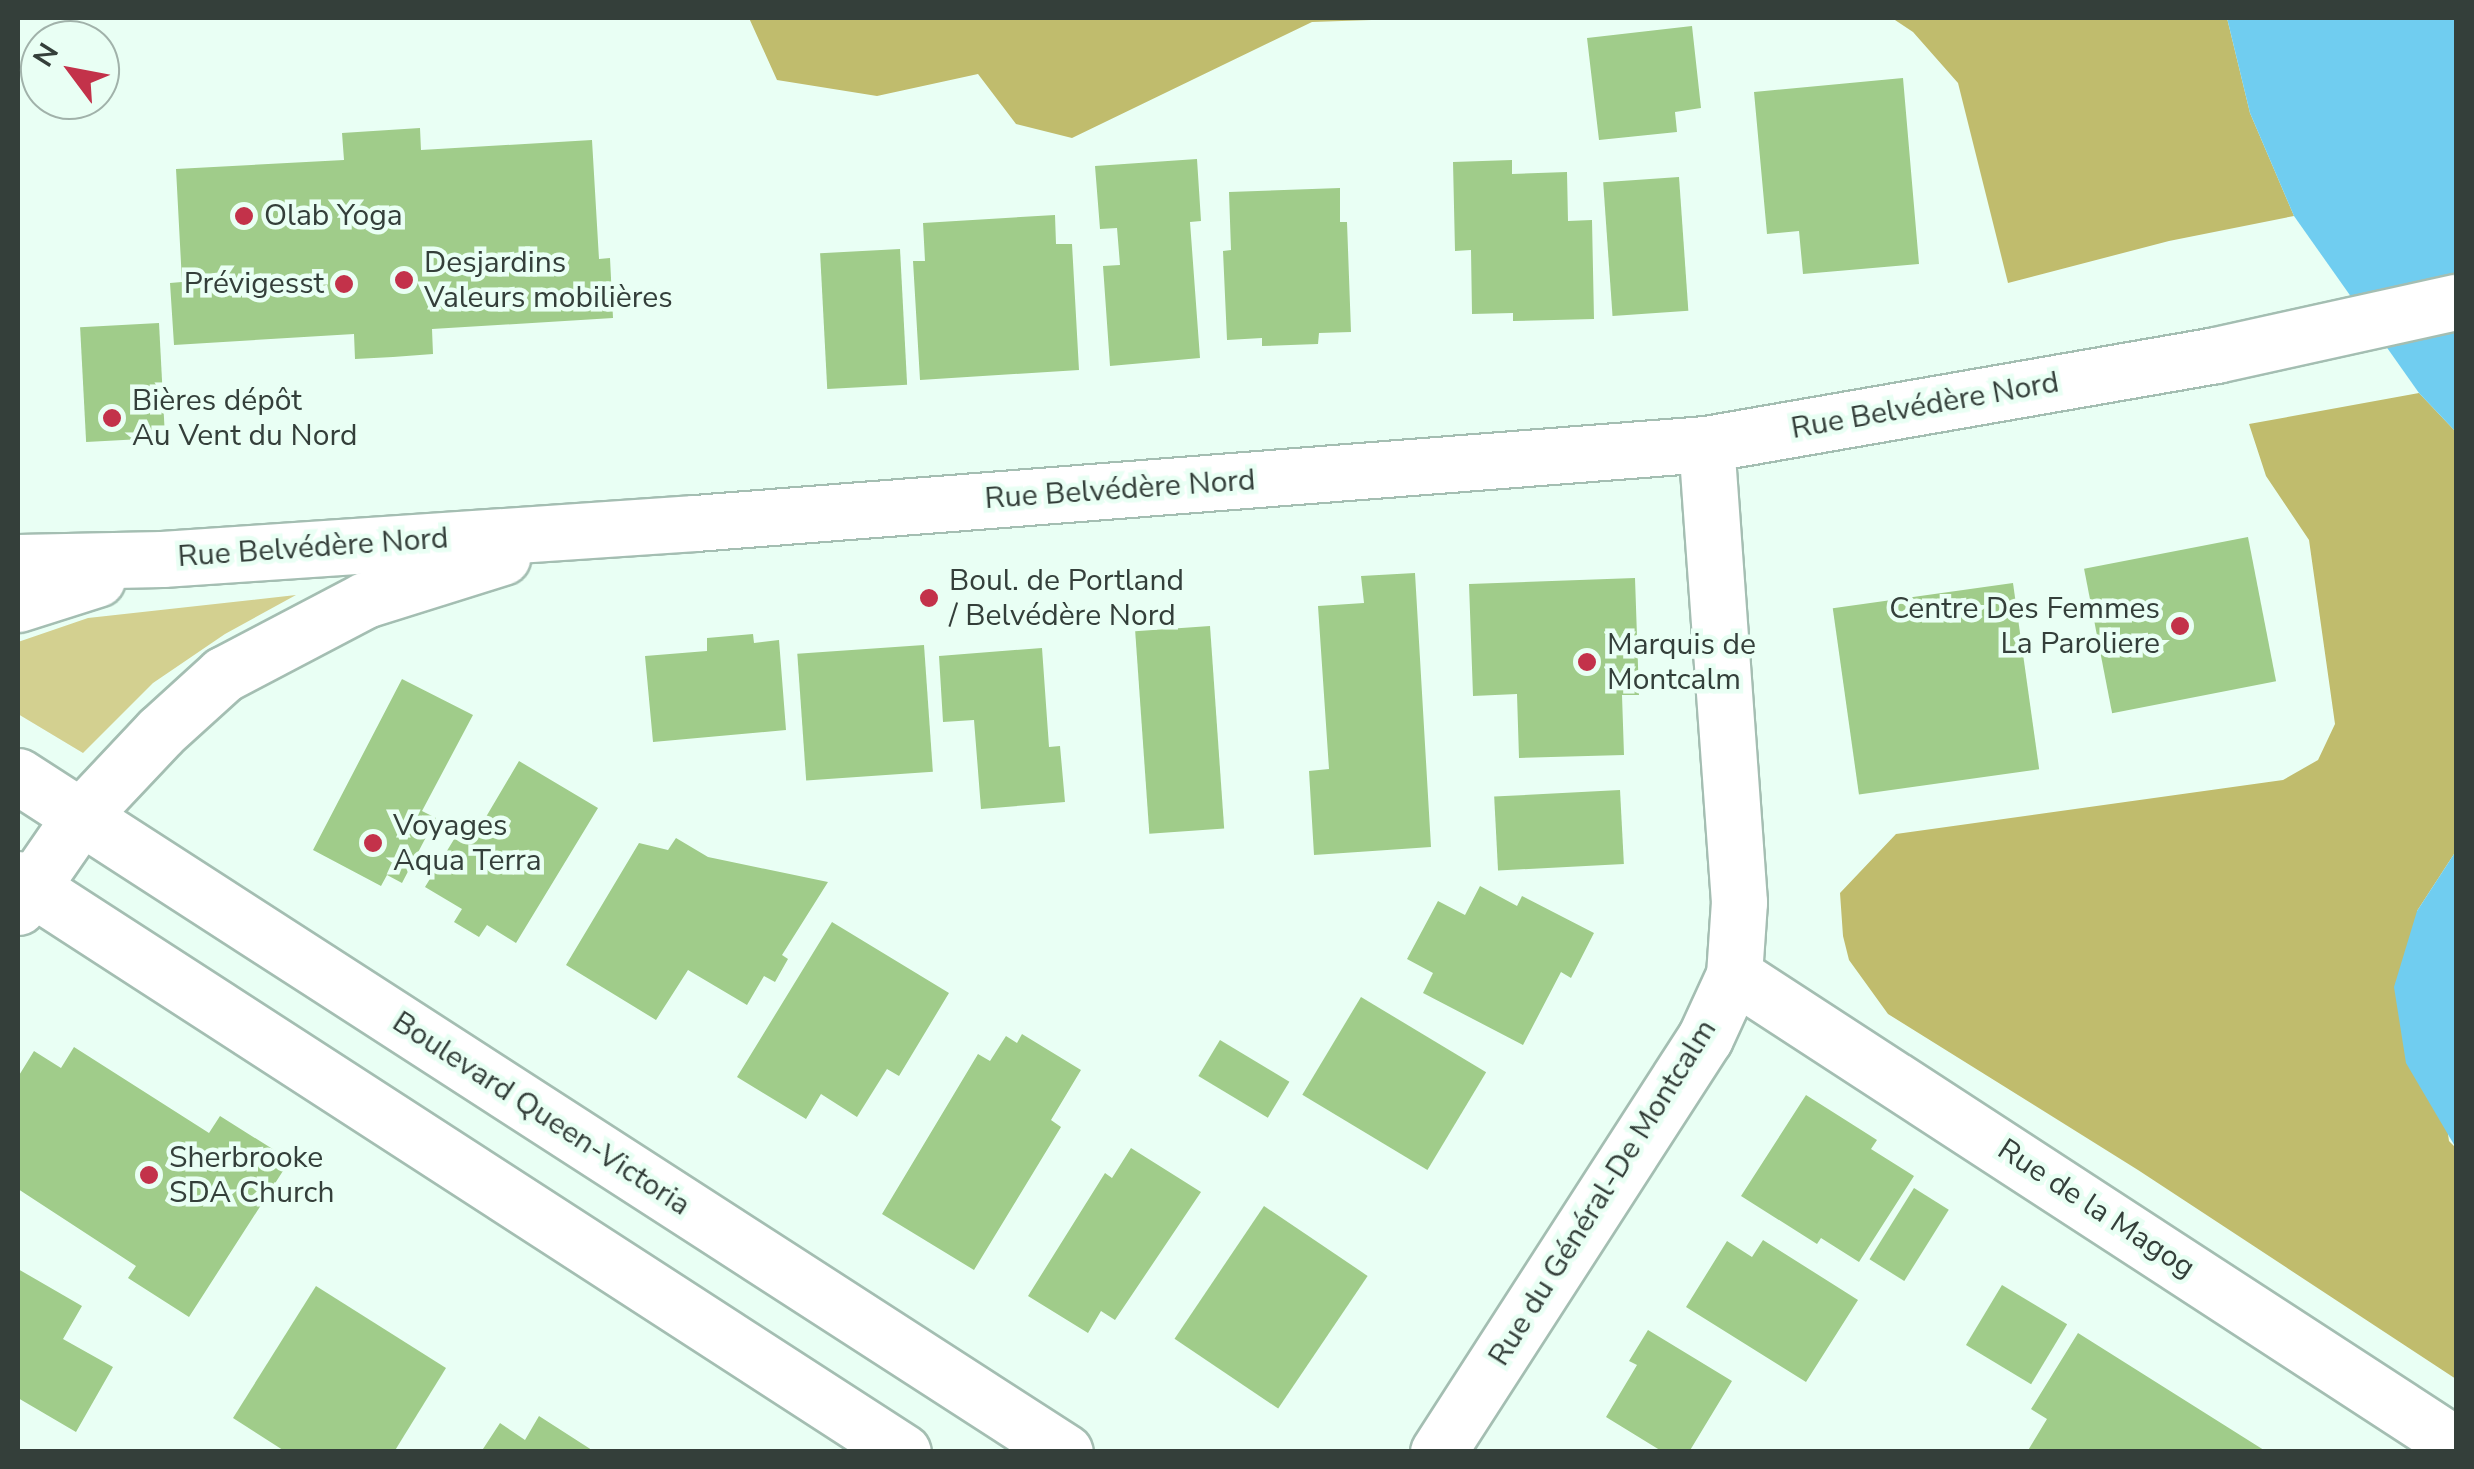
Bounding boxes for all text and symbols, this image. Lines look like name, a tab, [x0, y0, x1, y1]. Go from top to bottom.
north arrow	[20, 20, 120, 120]
text: N	[25, 36, 68, 74]
place label: Olab Yoga	[264, 198, 403, 234]
marker: Olab Yoga	[233, 205, 255, 227]
place label: Desjardins Valeurs mobilières	[424, 245, 673, 316]
place label: Prévigesst	[184, 266, 324, 302]
marker: Desjardins Valeurs mobilières	[393, 269, 415, 291]
marker: Prévigesst	[333, 273, 355, 295]
street label: Rue Belvédère Nord	[1788, 365, 2062, 447]
place label: Bières dépôt Au Vent du Nord	[132, 383, 357, 454]
marker: Bières dépôt Au Vent du Nord	[101, 407, 123, 429]
street label: Rue Belvédère Nord	[984, 463, 1256, 517]
street label: Rue Belvédère Nord	[177, 521, 449, 575]
place label: Boul. de Portland / Belvédère Nord	[949, 563, 1184, 634]
marker: Boul. de Portland / Belvédère Nord	[918, 587, 940, 609]
place label: Centre Des Femmes La Paroliere	[1889, 591, 2160, 662]
marker: Centre Des Femmes La Paroliere	[2169, 615, 2191, 637]
place label: Marquis de Montcalm	[1607, 627, 1756, 698]
marker: Marquis de Montcalm	[1576, 651, 1598, 673]
place label: Voyages Aqua Terra	[393, 808, 542, 878]
marker: Voyages Aqua Terra	[362, 832, 384, 854]
street label: Boulevard Queen-Victoria	[386, 1004, 696, 1224]
street label: Rue du Général-De Montcalm	[1481, 1013, 1725, 1373]
street label: Rue de la Magog	[1991, 1132, 2201, 1286]
place label: Sherbrooke SDA Church	[169, 1140, 334, 1210]
marker: Sherbrooke SDA Church	[138, 1164, 160, 1186]

